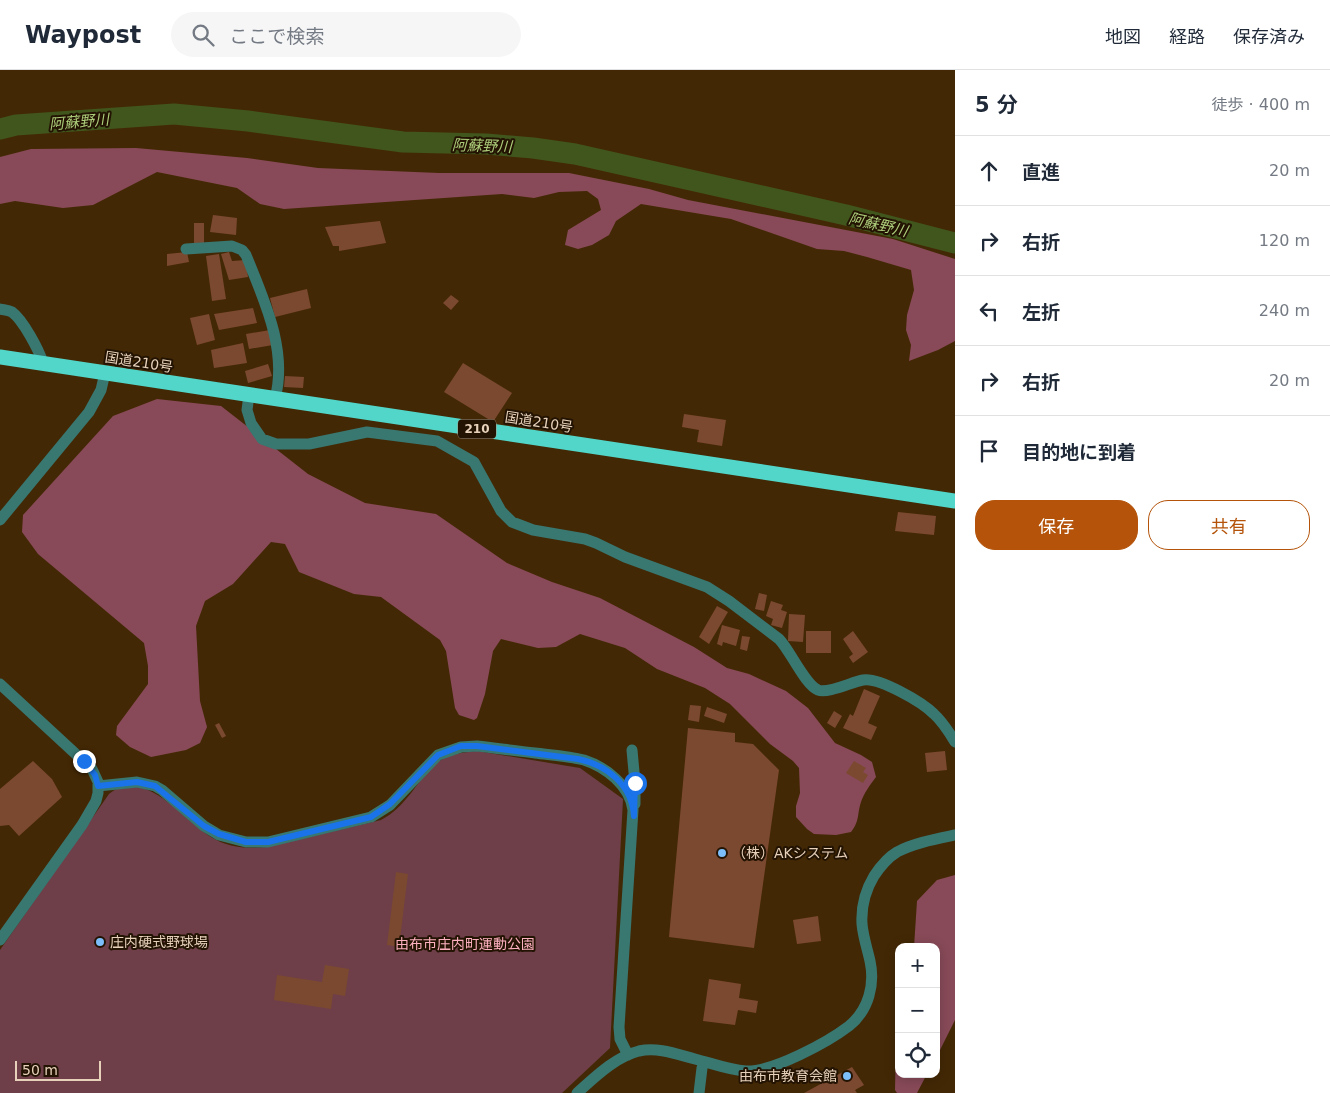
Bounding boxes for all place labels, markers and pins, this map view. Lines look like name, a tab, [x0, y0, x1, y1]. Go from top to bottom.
place label: （株）AKシステム	[732, 845, 848, 861]
marker: （株）AKシステム	[716, 847, 728, 859]
place label: 庄内硬式野球場	[110, 934, 208, 950]
marker: 庄内硬式野球場	[94, 936, 106, 948]
place label: 由布市教育会館	[739, 1068, 837, 1084]
marker: 由布市教育会館	[841, 1070, 853, 1082]

